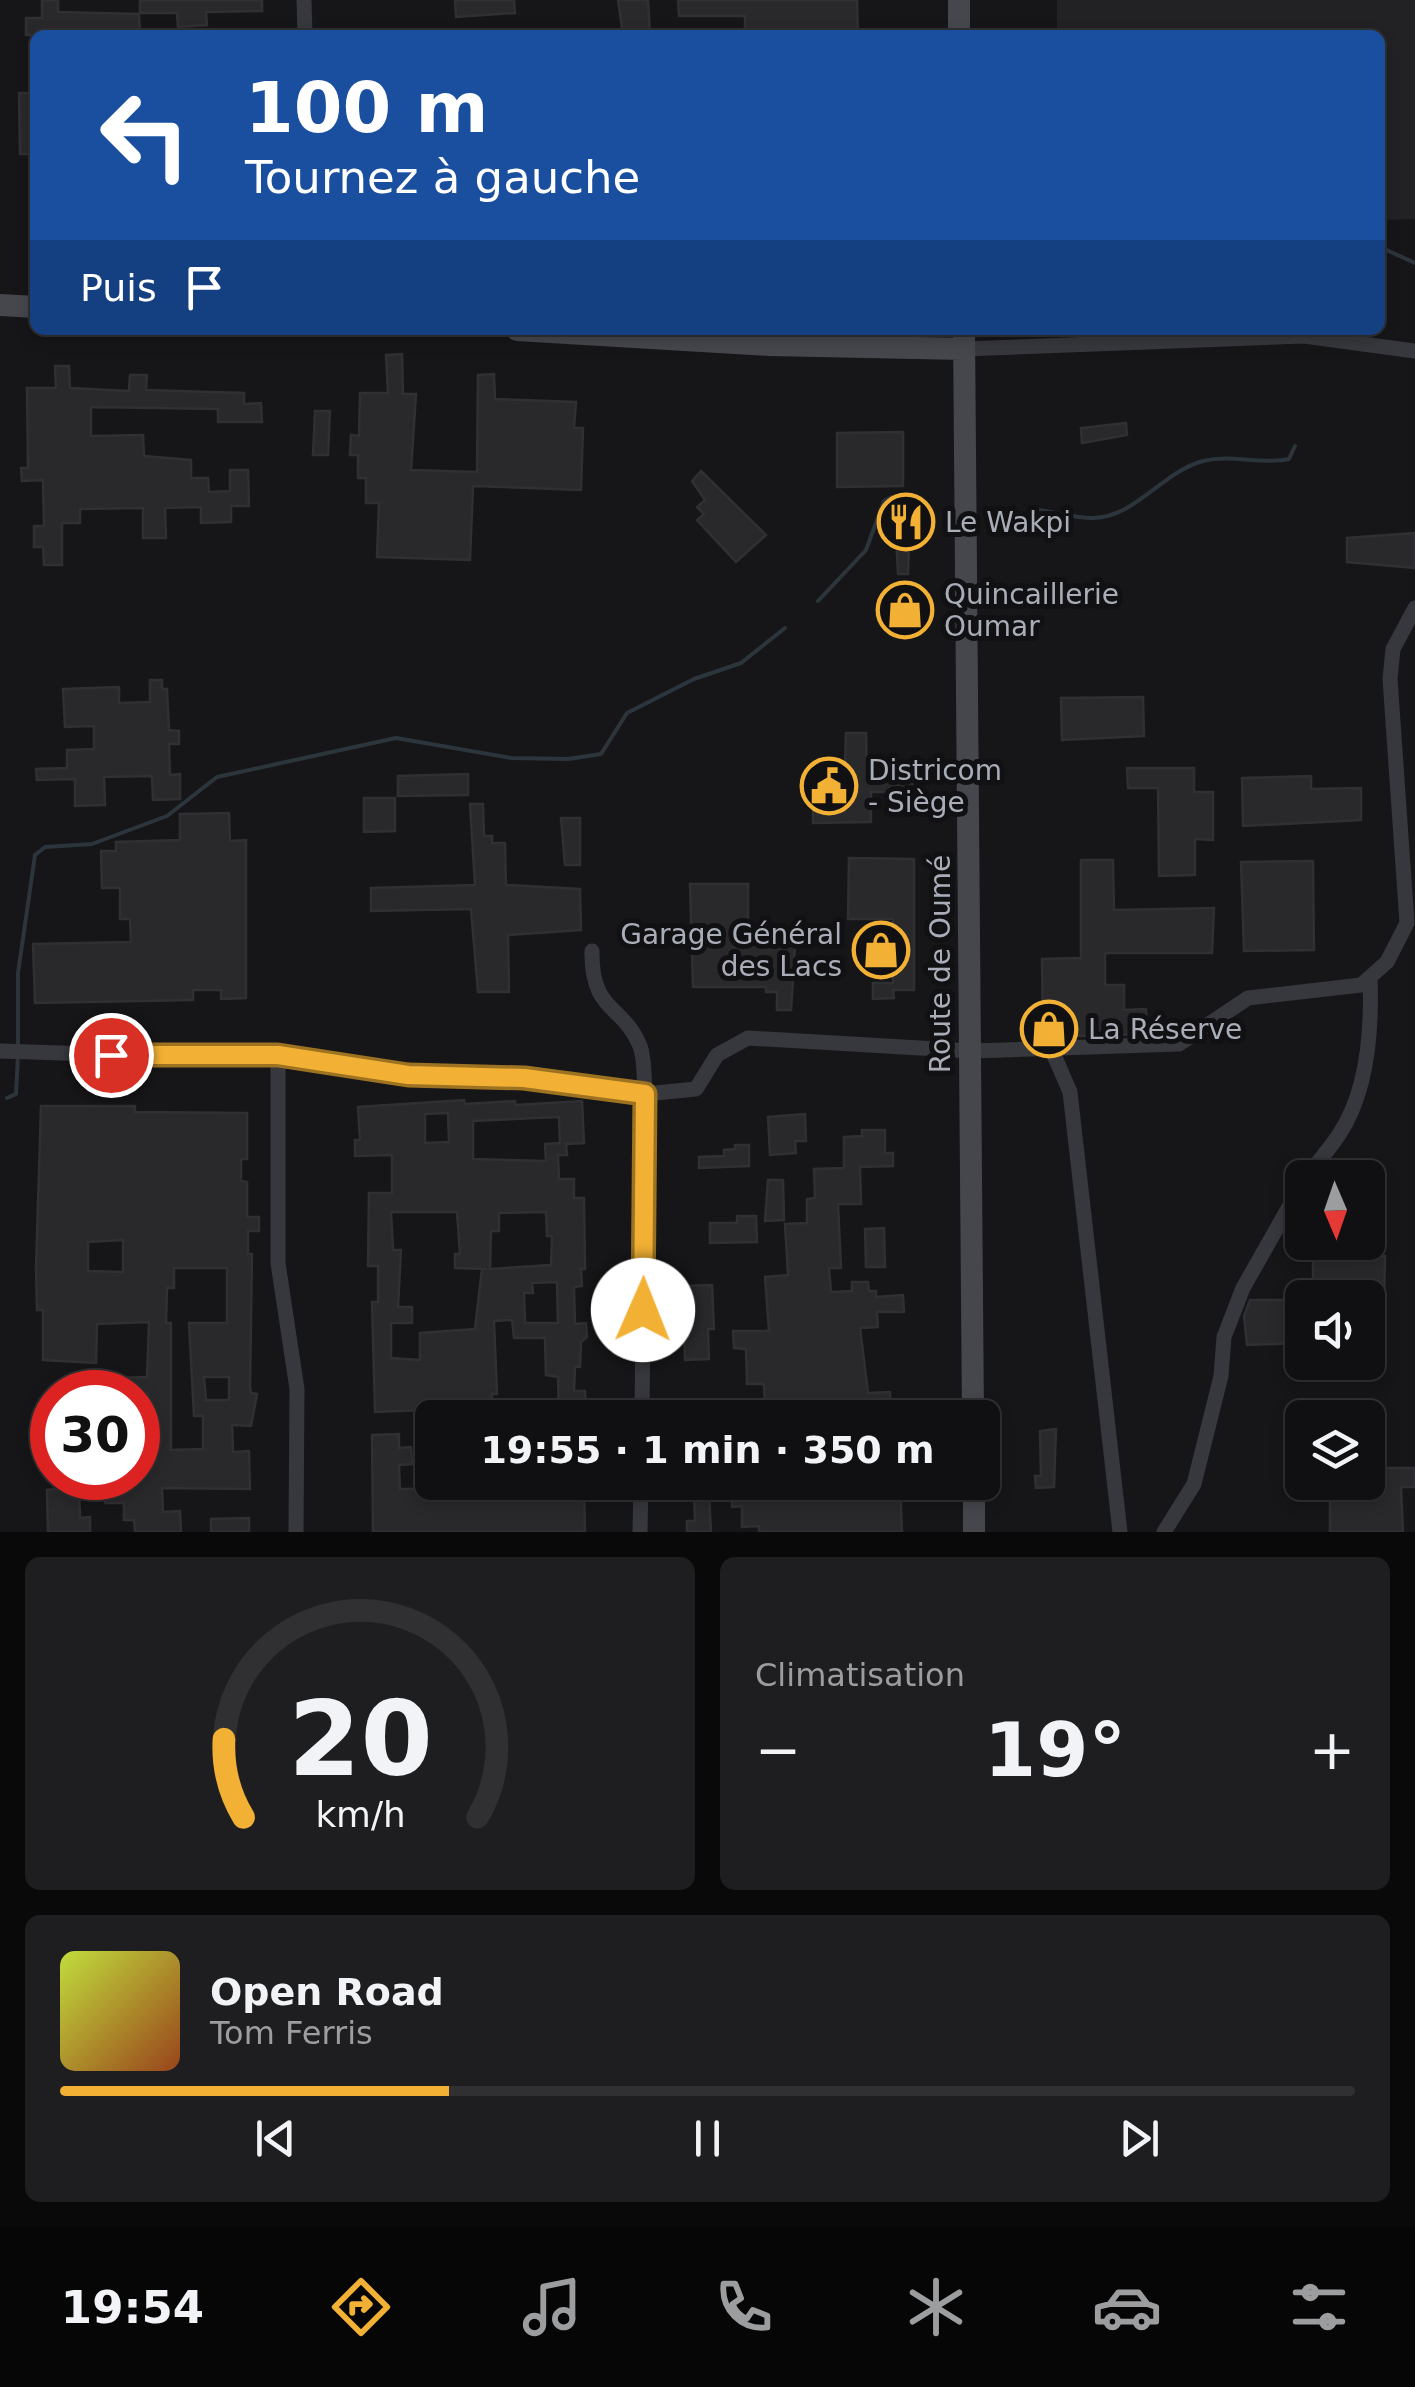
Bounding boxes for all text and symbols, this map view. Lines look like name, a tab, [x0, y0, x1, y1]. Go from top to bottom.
text: 100 m	[245, 67, 488, 149]
icon: left	[80, 70, 210, 200]
text: Tournez à gauche	[245, 151, 640, 204]
icon: arrive	[177, 260, 232, 315]
text: Puis	[80, 266, 157, 310]
restaurant icon: Le Wakpi	[876, 492, 936, 552]
place label: Le Wakpi	[945, 506, 1071, 539]
place label: Quincaillerie Oumar	[944, 578, 1119, 643]
shop icon: Quincaillerie Oumar	[875, 580, 935, 640]
place label: Districom - Siège	[868, 754, 1002, 819]
public building icon: Districom - Siège	[799, 756, 859, 816]
street label: Route de Oumé	[924, 855, 957, 1073]
place label: Garage Général des Lacs	[620, 918, 842, 983]
shop icon: Garage Général des Lacs	[851, 920, 911, 980]
shop icon: La Réserve	[1019, 999, 1079, 1059]
pin	[69, 1013, 154, 1098]
place label: La Réserve	[1088, 1013, 1242, 1046]
icon: arrive	[84, 1028, 139, 1083]
north arrow	[1285, 1160, 1385, 1260]
map controls	[1285, 1160, 1385, 1500]
position arrow	[591, 1258, 695, 1362]
button: sound	[1285, 1280, 1385, 1380]
speed limit sign: 30	[30, 1370, 160, 1500]
button: layers	[1285, 1400, 1385, 1500]
text: 19:55 · 1 min · 350 m	[480, 1428, 935, 1472]
text: Climatisation	[755, 1656, 965, 1694]
text: 20	[288, 1678, 432, 1800]
text: 19°	[984, 1706, 1126, 1794]
text: −	[755, 1718, 801, 1782]
text: +	[1309, 1718, 1355, 1782]
text: km/h	[315, 1794, 405, 1835]
text: Open Road	[210, 1970, 444, 2014]
text: Tom Ferris	[210, 2014, 373, 2052]
icon: previous	[248, 2111, 303, 2166]
icon: pause	[680, 2111, 735, 2166]
icon: next	[1112, 2111, 1167, 2166]
icon: directions	[326, 2272, 396, 2342]
icon: music	[517, 2272, 587, 2342]
icon: phone	[709, 2272, 779, 2342]
icon: climate	[901, 2272, 971, 2342]
icon: car	[1092, 2272, 1162, 2342]
icon: filters	[1284, 2272, 1354, 2342]
text: 19:54	[61, 2281, 204, 2334]

